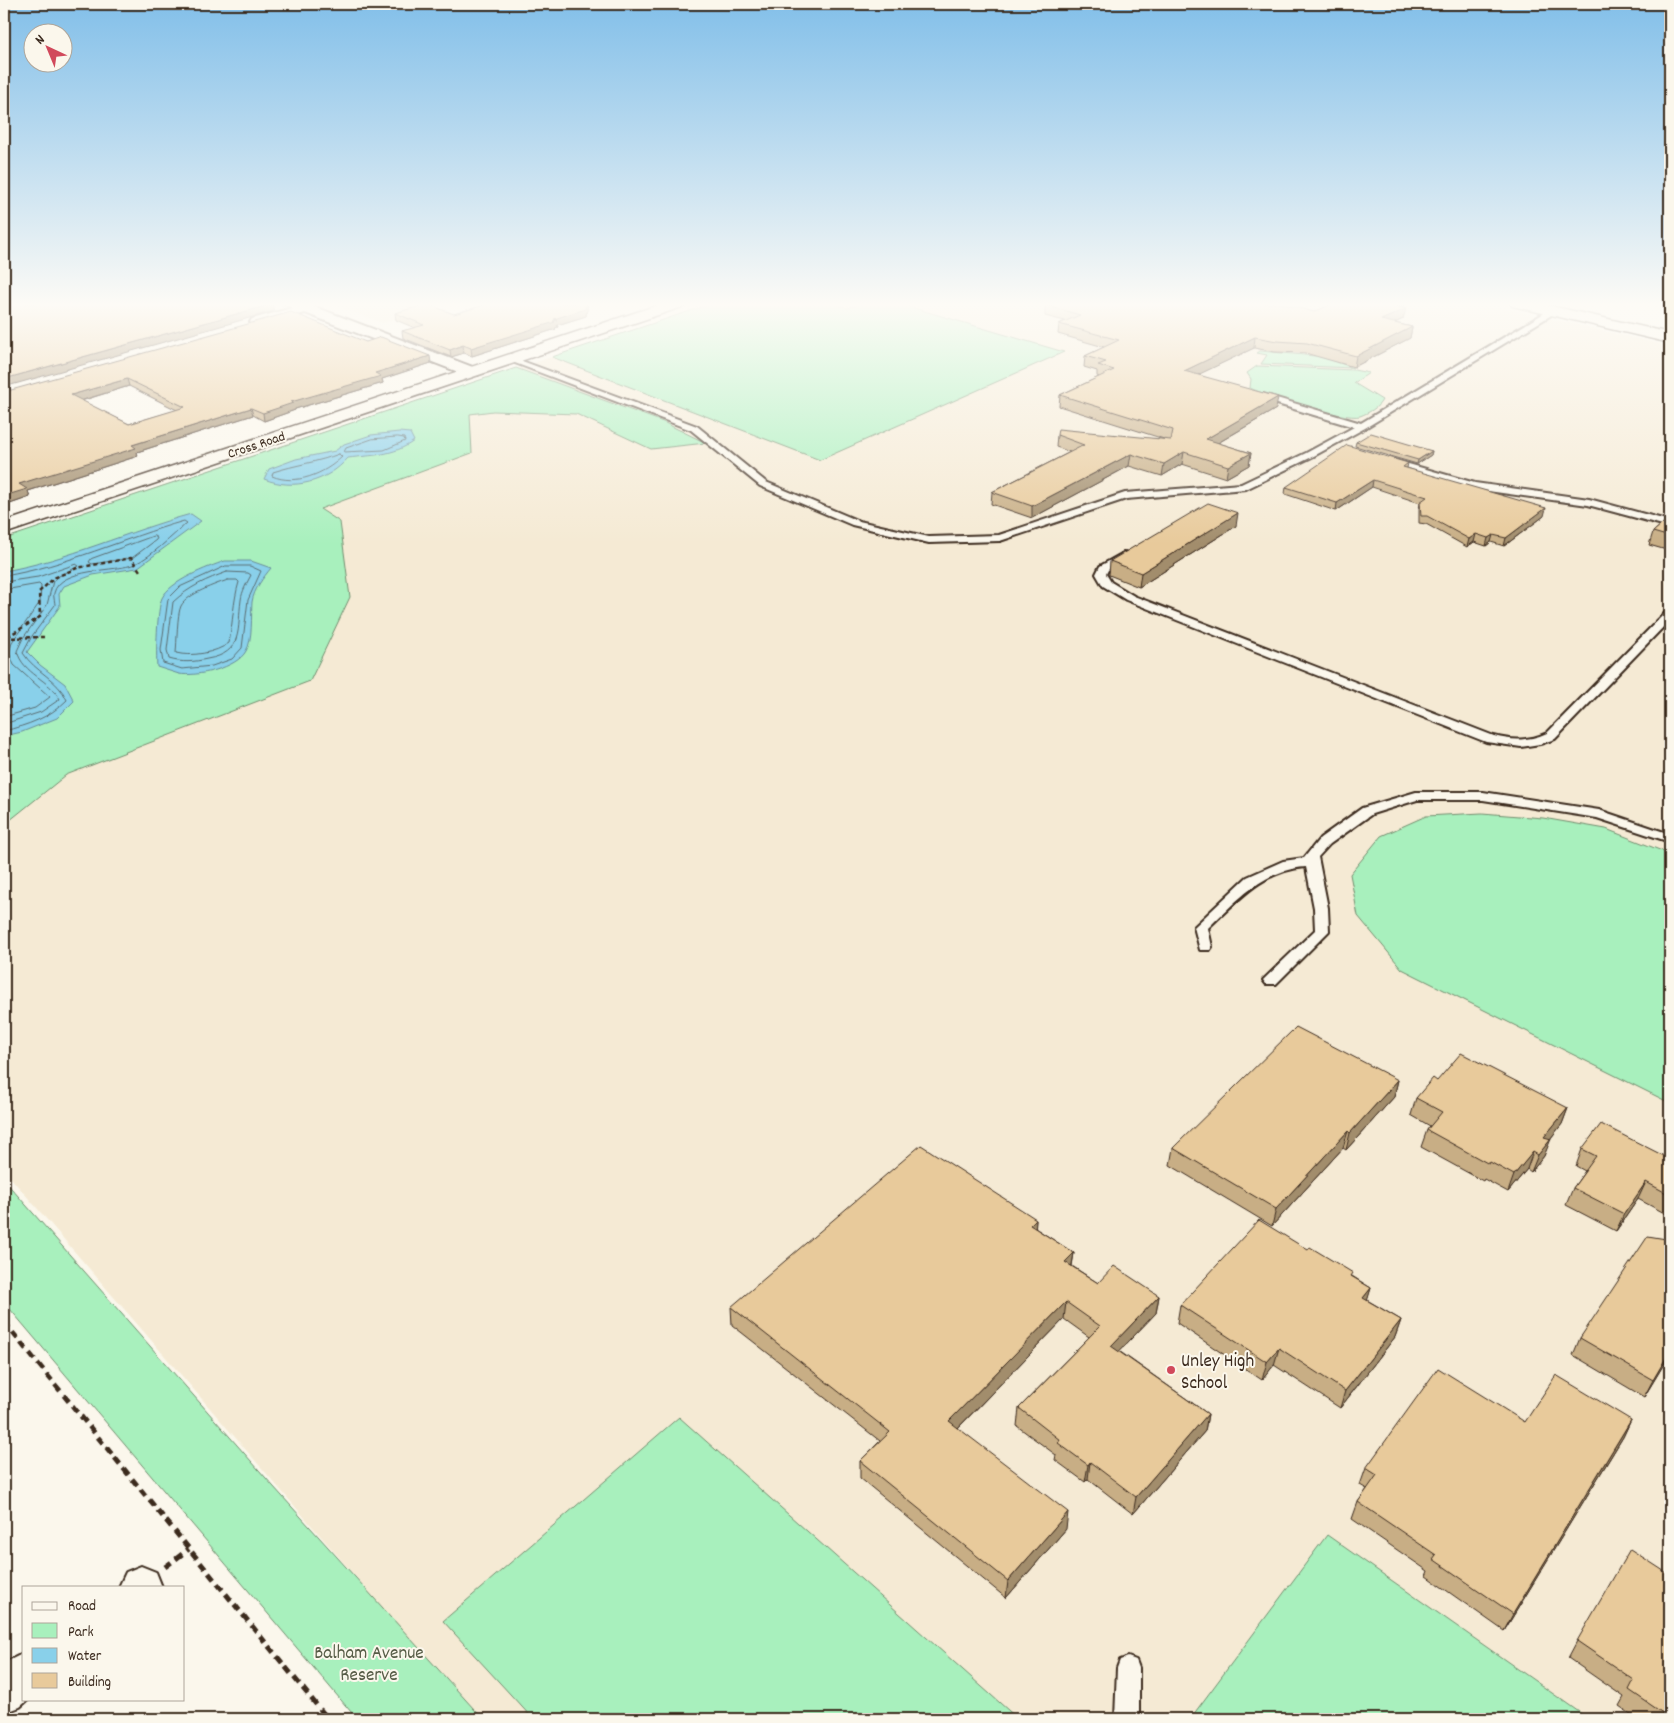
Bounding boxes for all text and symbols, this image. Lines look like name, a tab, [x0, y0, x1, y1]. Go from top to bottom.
north arrow	[22, 22, 72, 72]
text: N	[31, 30, 50, 50]
street label: Cross Road	[225, 427, 288, 465]
place label: Unley High School	[1181, 1349, 1254, 1398]
marker: Unley High School	[1165, 1364, 1177, 1376]
legend	[22, 1586, 185, 1700]
text: Road	[68, 1596, 96, 1618]
text: Park	[68, 1622, 94, 1644]
park label: Balham Avenue Reserve	[314, 1641, 424, 1690]
text: Water	[68, 1646, 102, 1668]
text: Building	[68, 1672, 111, 1694]

